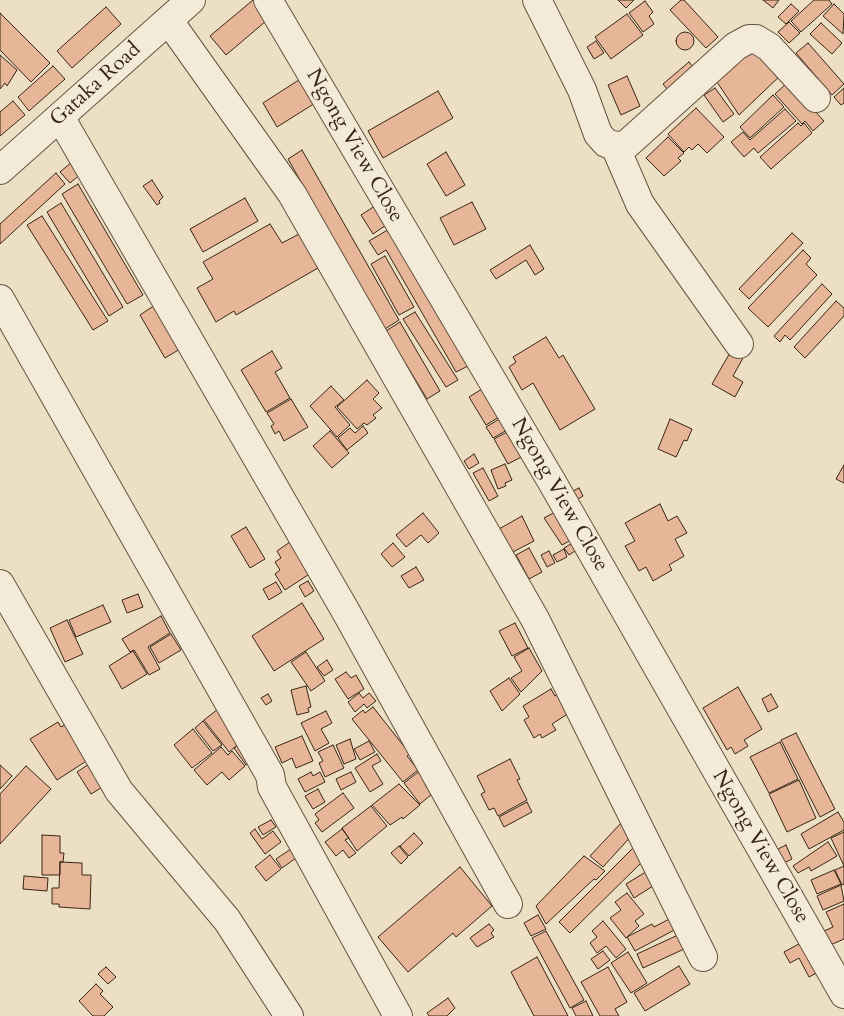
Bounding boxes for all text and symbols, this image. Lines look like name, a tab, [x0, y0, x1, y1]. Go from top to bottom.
street label: Gataka Road	[45, 38, 147, 132]
street label: Ngong View Close	[300, 65, 408, 227]
street label: Ngong View Close	[505, 414, 613, 576]
street label: Ngong View Close	[706, 766, 814, 928]

